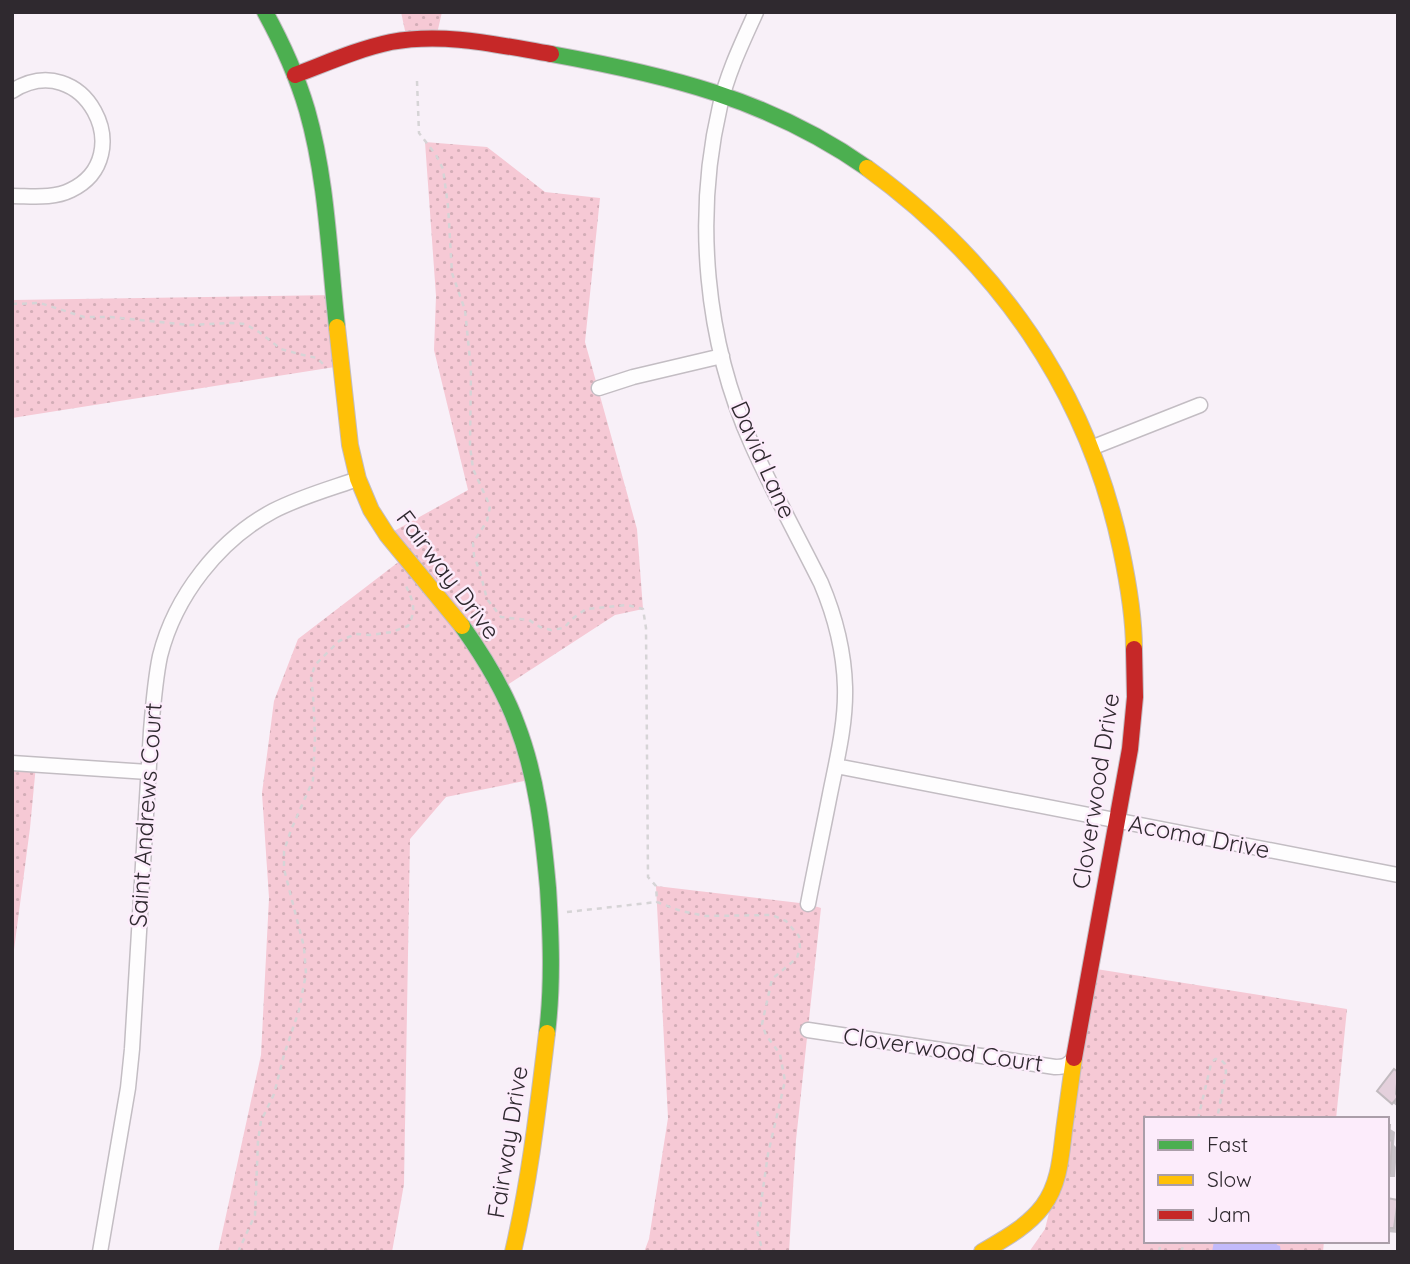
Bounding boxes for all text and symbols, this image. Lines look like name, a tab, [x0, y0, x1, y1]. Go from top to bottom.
street label: David Lane	[725, 396, 803, 523]
street label: Fairway Drive	[391, 504, 507, 645]
street label: Cloverwood Drive	[1065, 691, 1125, 891]
street label: Saint Andrews Court	[122, 702, 168, 928]
street label: Acoma Drive	[1126, 808, 1272, 864]
street label: Cloverwood Court	[841, 1020, 1045, 1078]
street label: Fairway Drive	[480, 1064, 534, 1220]
legend	[1144, 1117, 1389, 1243]
text: Fast	[1207, 1131, 1248, 1157]
text: Slow	[1207, 1166, 1252, 1192]
text: Jam	[1207, 1201, 1251, 1227]

